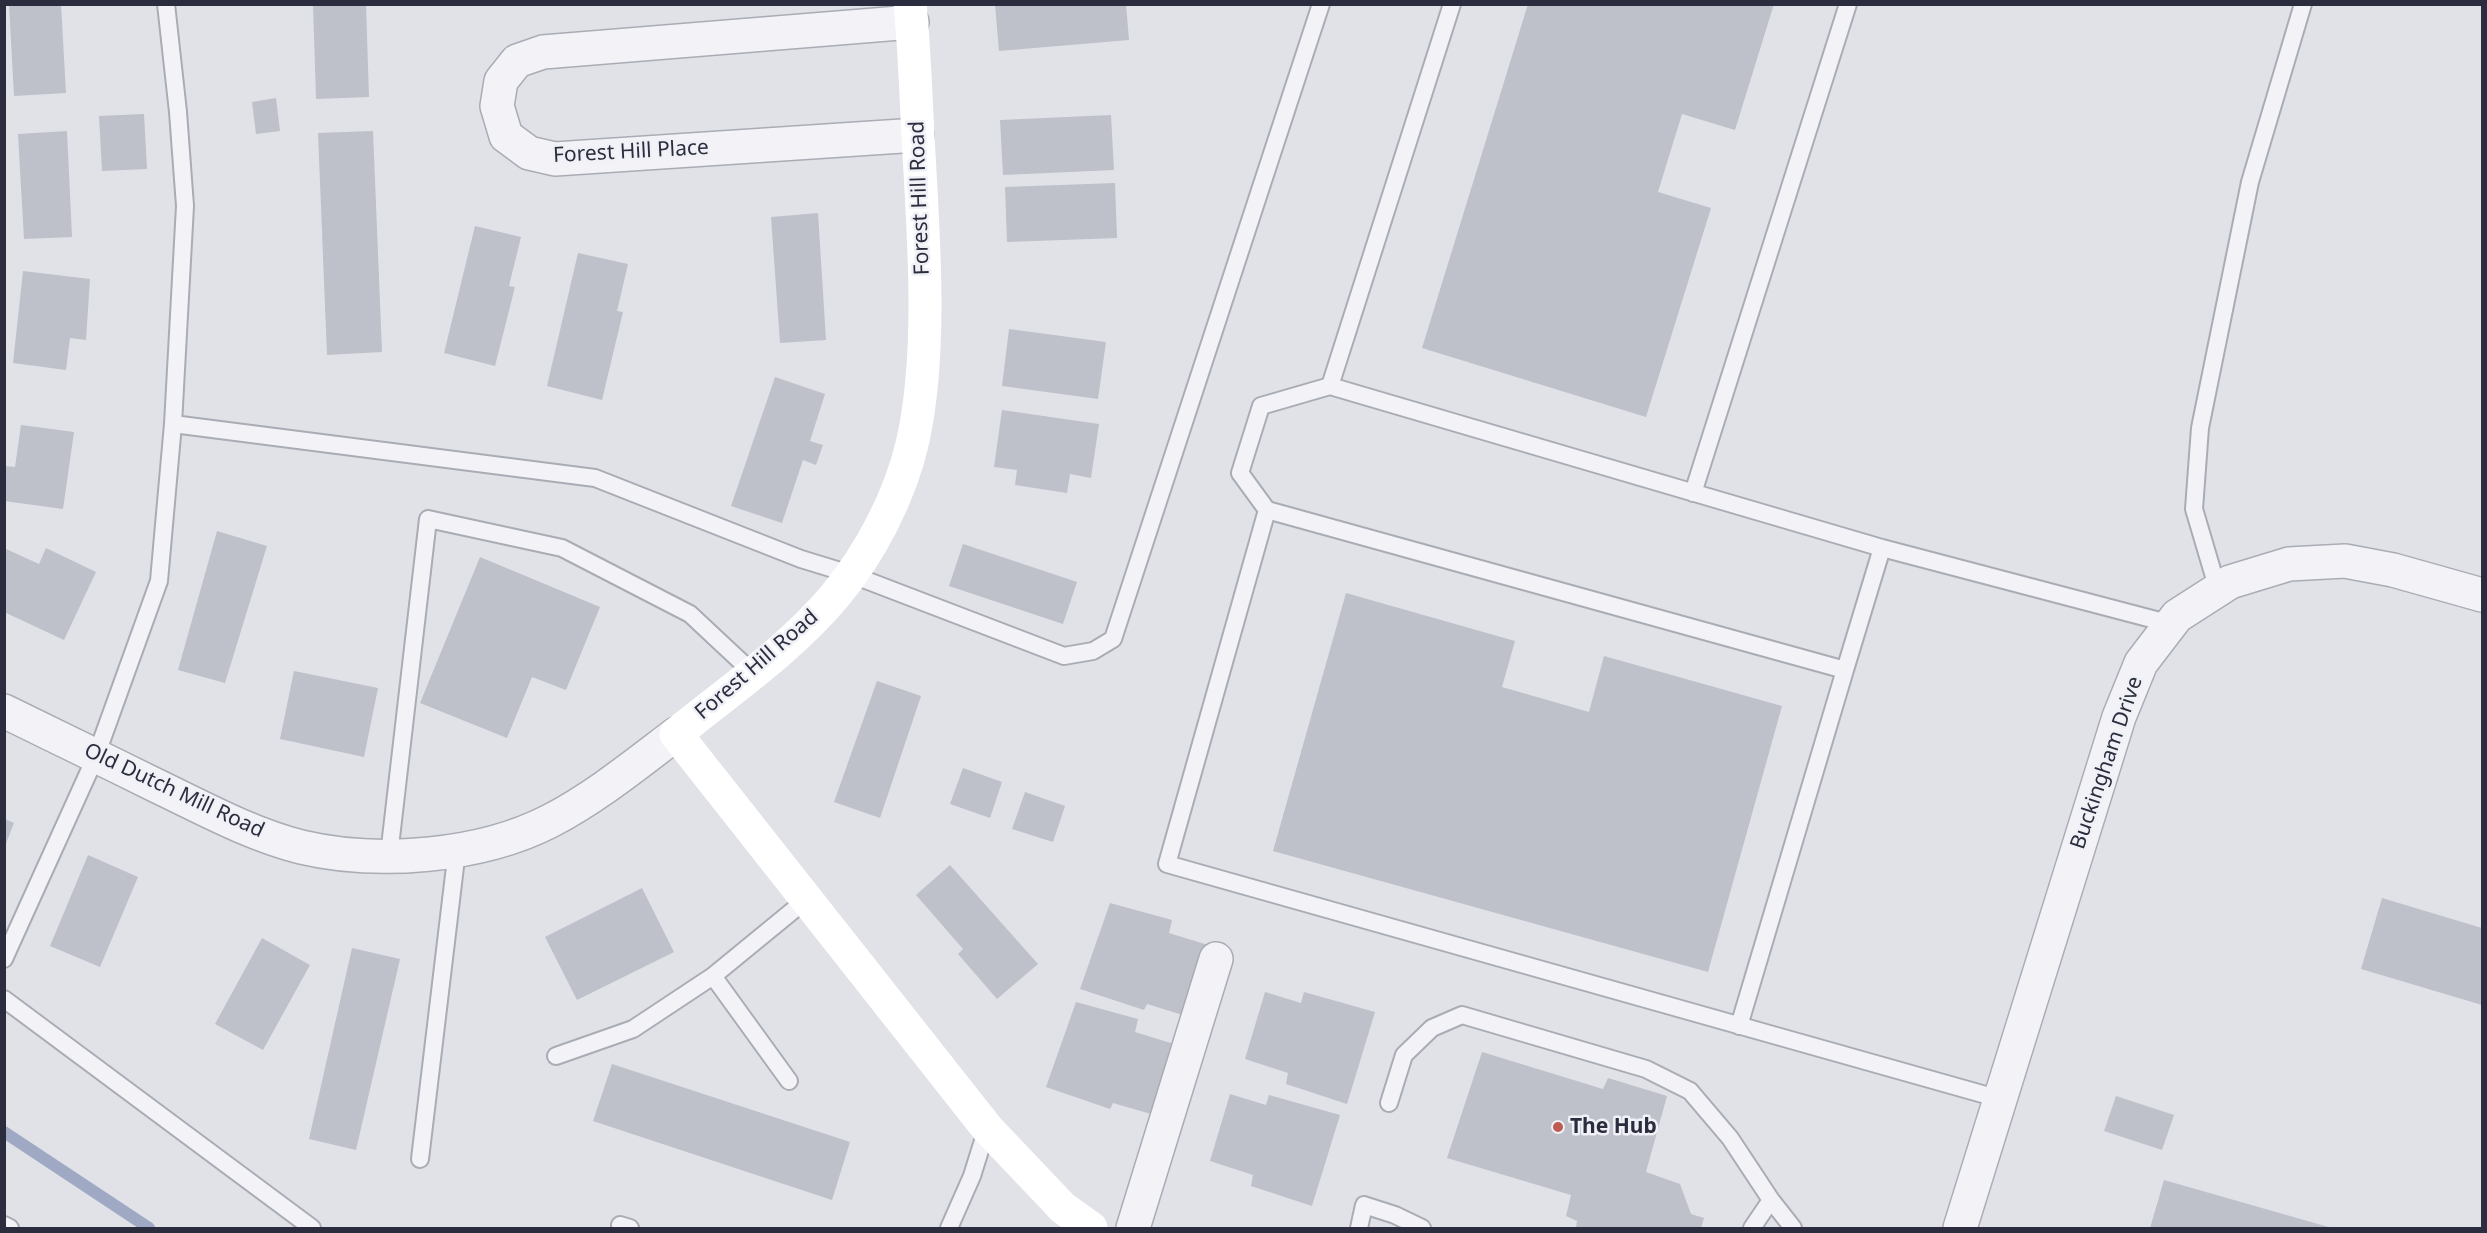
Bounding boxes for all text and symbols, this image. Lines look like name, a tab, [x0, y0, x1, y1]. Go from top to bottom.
street label: Forest Hill Road	[905, 120, 935, 276]
street label: Forest Hill Place	[552, 135, 710, 169]
street label: Forest Hill Road	[690, 605, 824, 725]
street label: Buckingham Drive	[2066, 673, 2148, 853]
street label: Old Dutch Mill Road	[80, 738, 268, 844]
place label: The Hub	[1570, 1114, 1657, 1140]
marker: The Hub	[1551, 1120, 1565, 1134]

